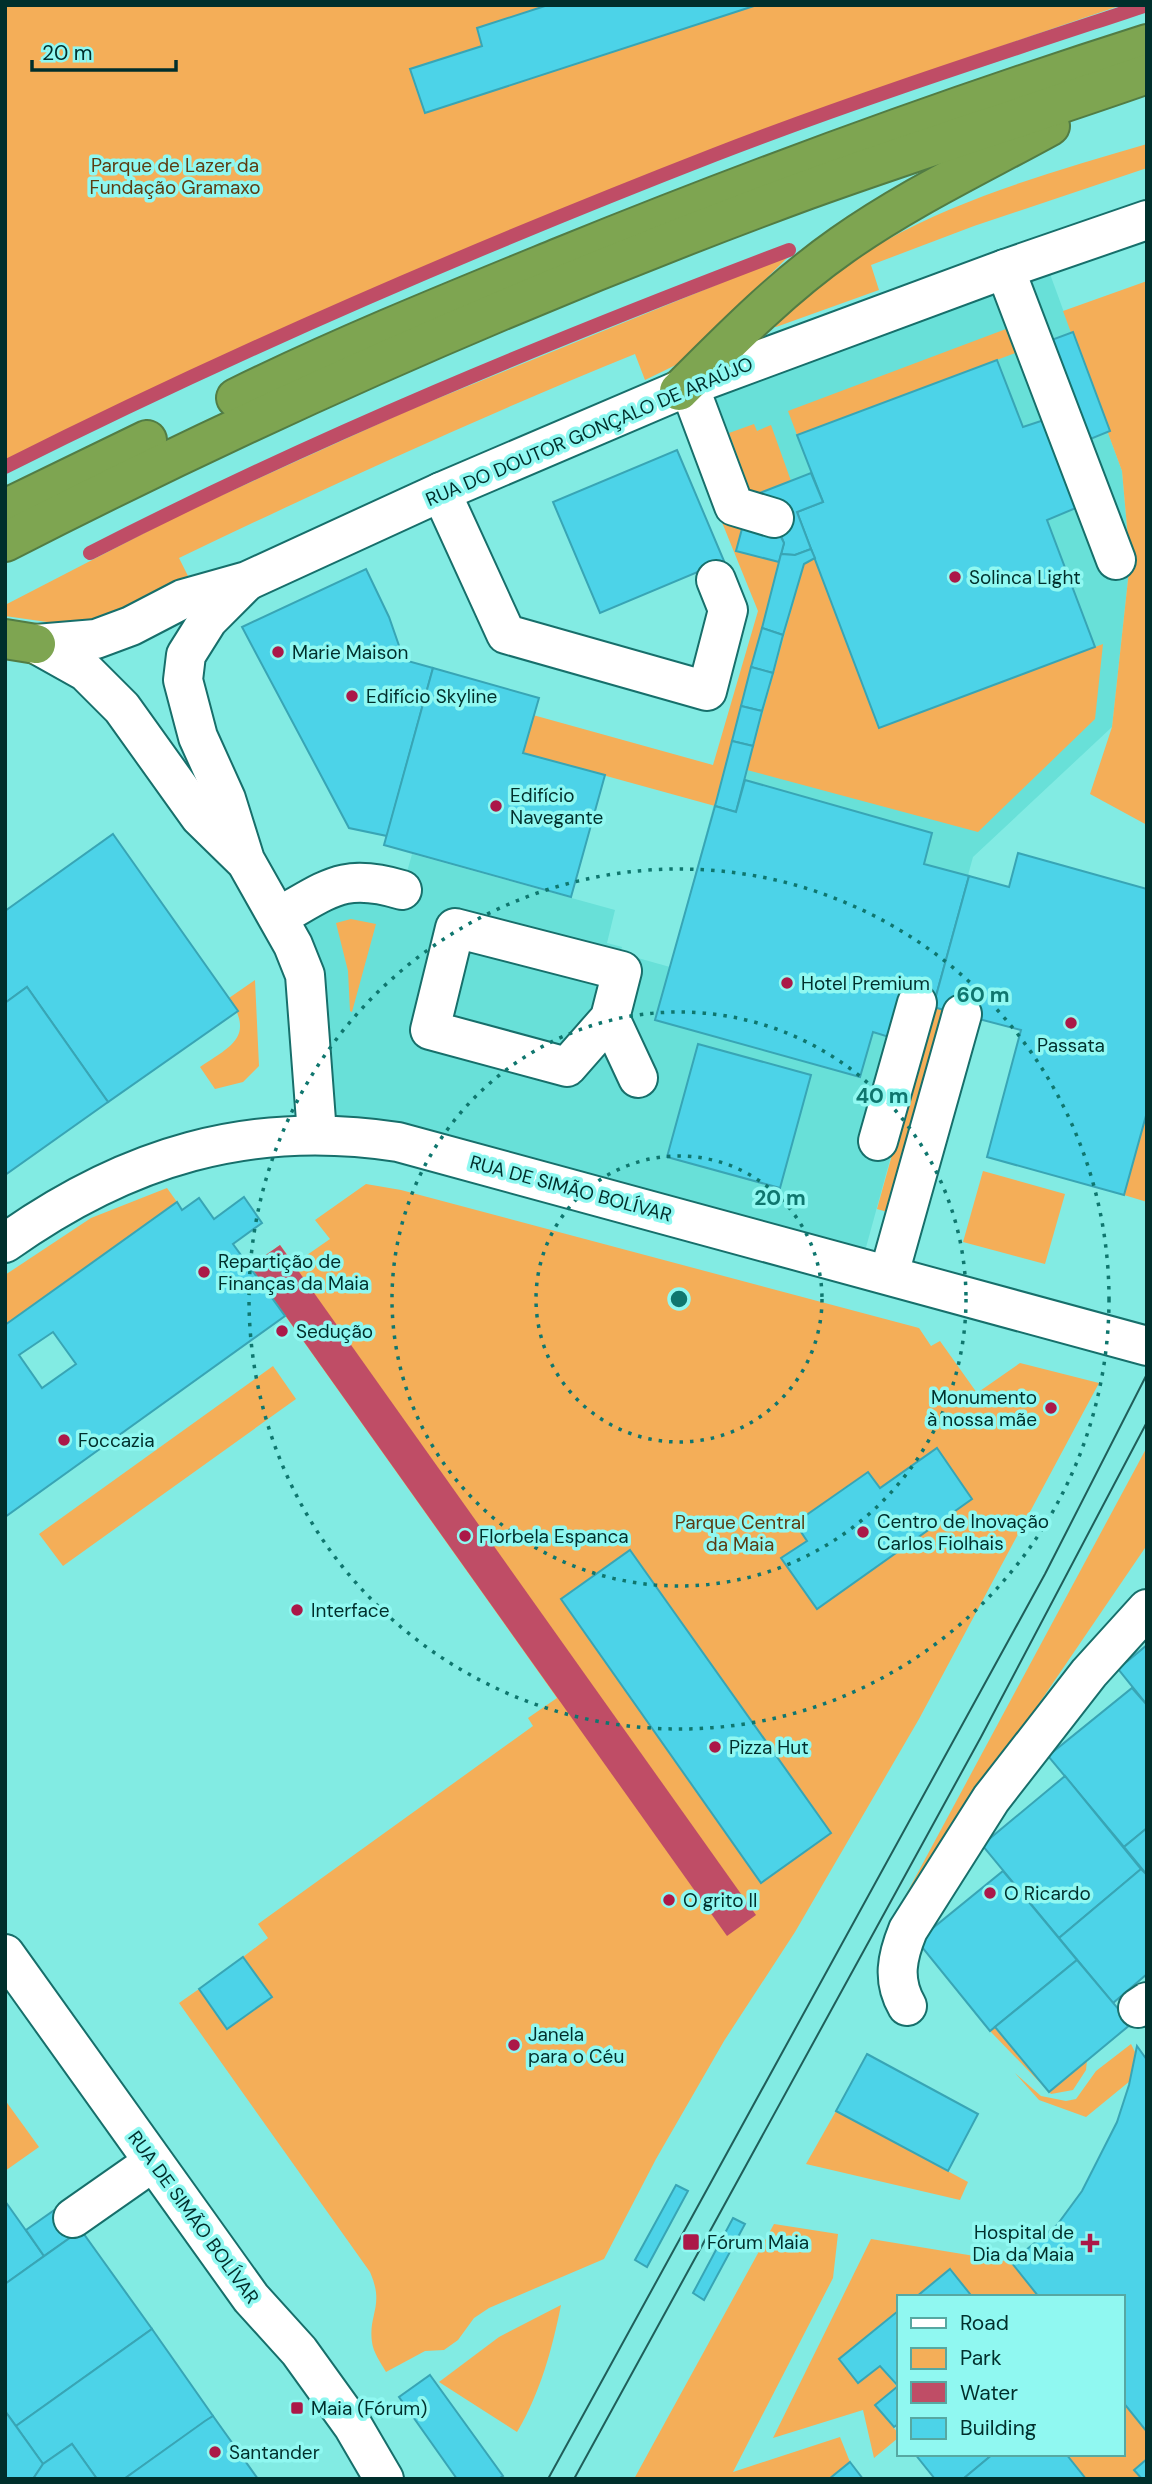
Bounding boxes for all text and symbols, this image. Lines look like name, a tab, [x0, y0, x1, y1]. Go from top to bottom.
scale bar	[32, 28, 175, 72]
text: 20 m	[42, 39, 93, 67]
park label: Parque de Lazer da Fundação Gramaxo	[89, 153, 261, 200]
street label: RUA DO DOUTOR GONÇALO DE ARAÚJO	[422, 351, 757, 512]
place label: Solinca Light	[969, 565, 1081, 590]
marker: Solinca Light	[947, 569, 963, 585]
place label: Marie Maison	[292, 640, 408, 665]
marker: Marie Maison	[270, 644, 286, 660]
place label: Edifício Skyline	[366, 684, 497, 709]
marker: Edifício Skyline	[344, 688, 360, 704]
place label: Edifício Navegante	[510, 783, 603, 830]
marker: Edifício Navegante	[488, 798, 504, 814]
place label: Hotel Premium	[801, 971, 930, 996]
marker: Hotel Premium	[779, 975, 795, 991]
text: 60 m	[957, 981, 1009, 1009]
marker: Passata	[1063, 1015, 1079, 1031]
place label: Passata	[1037, 1033, 1105, 1058]
text: 40 m	[855, 1082, 909, 1110]
street label: RUA DE SIMÃO BOLÍVAR	[467, 1149, 675, 1227]
text: 20 m	[754, 1184, 806, 1212]
place label: Repartição de Finanças da Maia	[218, 1249, 369, 1296]
marker: Repartição de Finanças da Maia	[196, 1264, 212, 1280]
centre of rings	[667, 1287, 691, 1311]
place label: Sedução	[296, 1319, 373, 1344]
marker: Sedução	[274, 1323, 290, 1339]
place label: Monumento à nossa mãe	[927, 1385, 1037, 1432]
marker: Monumento à nossa mãe	[1043, 1400, 1059, 1416]
place label: Foccazia	[78, 1428, 155, 1453]
marker: Foccazia	[56, 1432, 72, 1448]
place label: Centro de Inovação Carlos Fiolhais	[877, 1509, 1049, 1556]
park label: Parque Central da Maia	[675, 1510, 805, 1557]
place label: Florbela Espanca	[479, 1524, 629, 1549]
marker: Centro de Inovação Carlos Fiolhais	[855, 1524, 871, 1540]
marker: Florbela Espanca	[457, 1528, 473, 1544]
place label: Interface	[311, 1598, 389, 1623]
marker: Interface	[289, 1602, 305, 1618]
place label: Pizza Hut	[729, 1735, 809, 1760]
marker: Pizza Hut	[707, 1739, 723, 1755]
place label: O Ricardo	[1004, 1881, 1091, 1906]
marker: O Ricardo	[982, 1885, 998, 1901]
place label: O grito II	[683, 1888, 757, 1913]
marker: O grito II	[661, 1892, 677, 1908]
place label: Janela para o Céu	[528, 2022, 624, 2069]
marker: Janela para o Céu	[506, 2037, 522, 2053]
street label: RUA DE SIMÃO BOLÍVAR	[122, 2126, 265, 2309]
place label: Hospital de Dia da Maia	[972, 2220, 1074, 2267]
place label: Fórum Maia	[707, 2230, 809, 2255]
marker: Fórum Maia	[681, 2232, 701, 2252]
marker: Hospital de Dia da Maia	[1080, 2233, 1100, 2253]
legend	[897, 2295, 1124, 2456]
text: Road	[960, 2309, 1009, 2337]
text: Park	[960, 2344, 1002, 2372]
text: Water	[960, 2379, 1018, 2407]
place label: Maia (Fórum)	[311, 2396, 427, 2421]
marker: Maia (Fórum)	[289, 2400, 305, 2416]
text: Building	[960, 2414, 1037, 2442]
place label: Santander	[229, 2440, 320, 2465]
marker: Santander	[207, 2444, 223, 2460]

